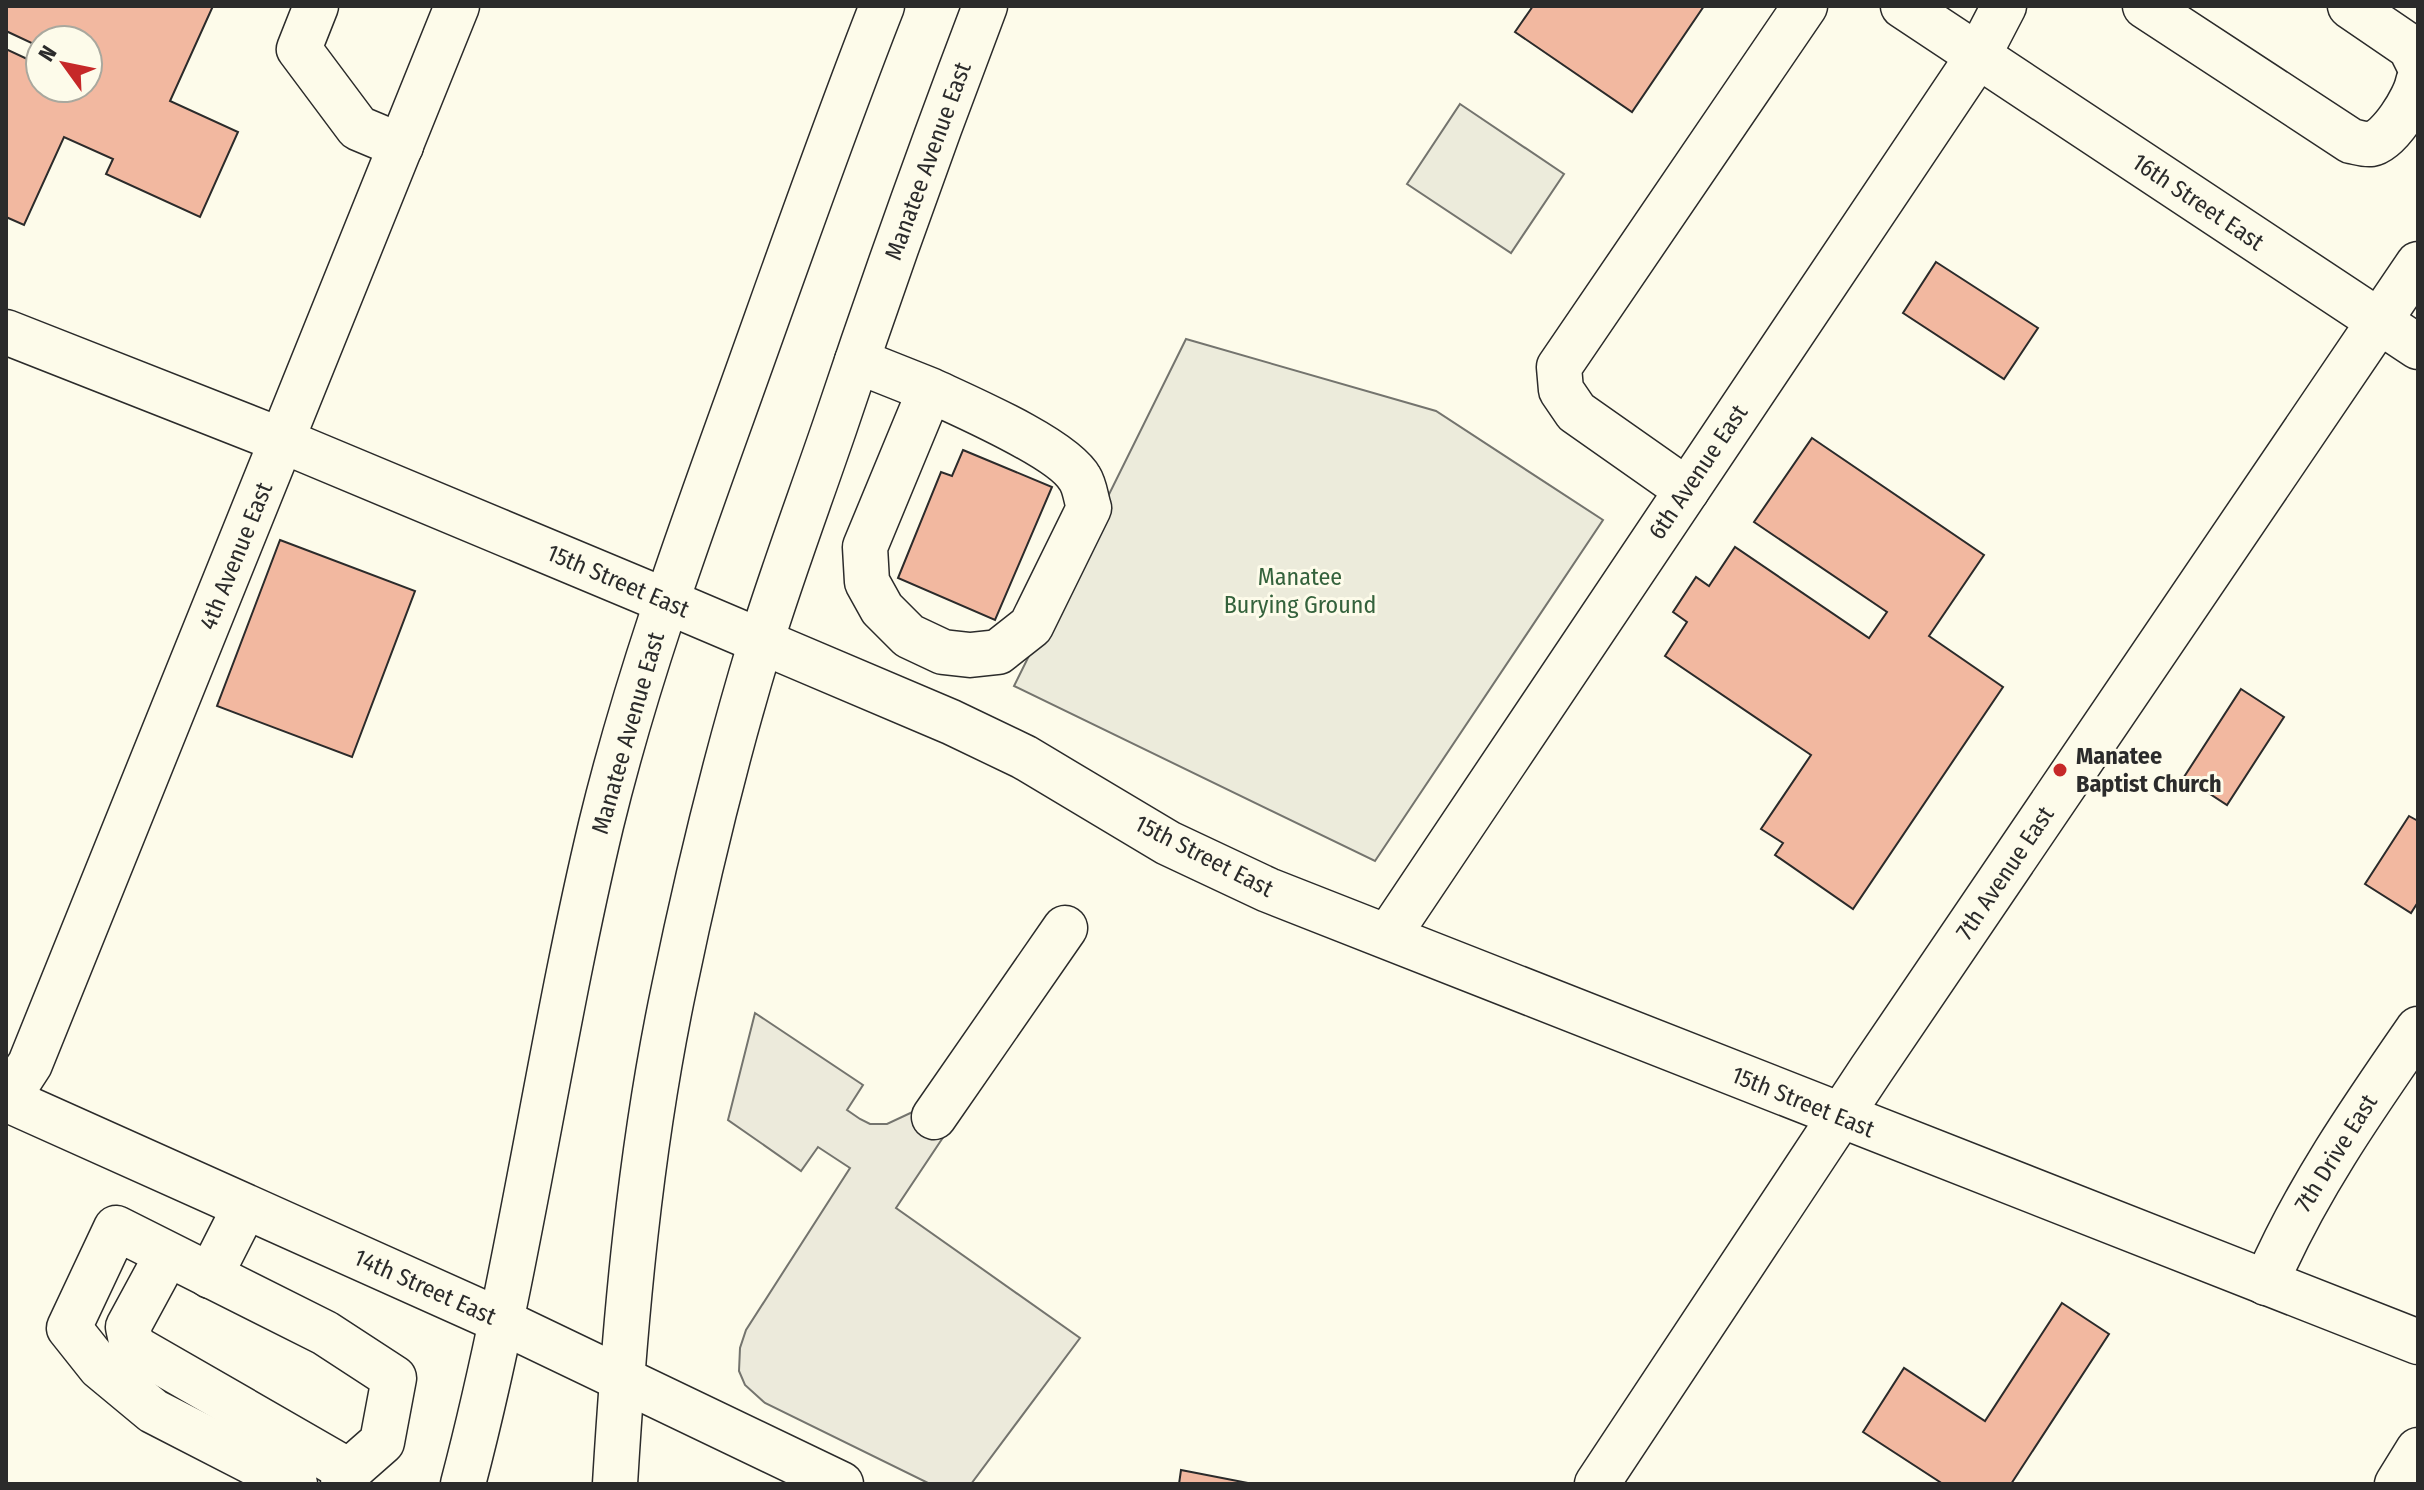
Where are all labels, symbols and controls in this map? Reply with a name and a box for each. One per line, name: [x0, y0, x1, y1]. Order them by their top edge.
north arrow: [24, 24, 104, 104]
text: N: [33, 40, 63, 66]
street label: Manatee Avenue East: [879, 58, 977, 264]
street label: 16th Street East: [2127, 148, 2269, 256]
street label: 6th Avenue East: [1643, 399, 1753, 545]
street label: 4th Avenue East: [194, 478, 278, 634]
street label: 15th Street East: [543, 538, 693, 624]
park label: Manatee Burying Ground: [1224, 563, 1376, 619]
street label: Manatee Avenue East: [586, 629, 670, 837]
place label: Manatee Baptist Church: [2076, 742, 2222, 798]
marker: Manatee Baptist Church: [2051, 761, 2069, 779]
street label: 7th Avenue East: [1950, 801, 2060, 945]
street label: 15th Street East: [1130, 809, 1278, 903]
street label: 15th Street East: [1727, 1061, 1879, 1143]
street label: 7th Drive East: [2289, 1089, 2383, 1217]
street label: 14th Street East: [350, 1243, 500, 1331]

